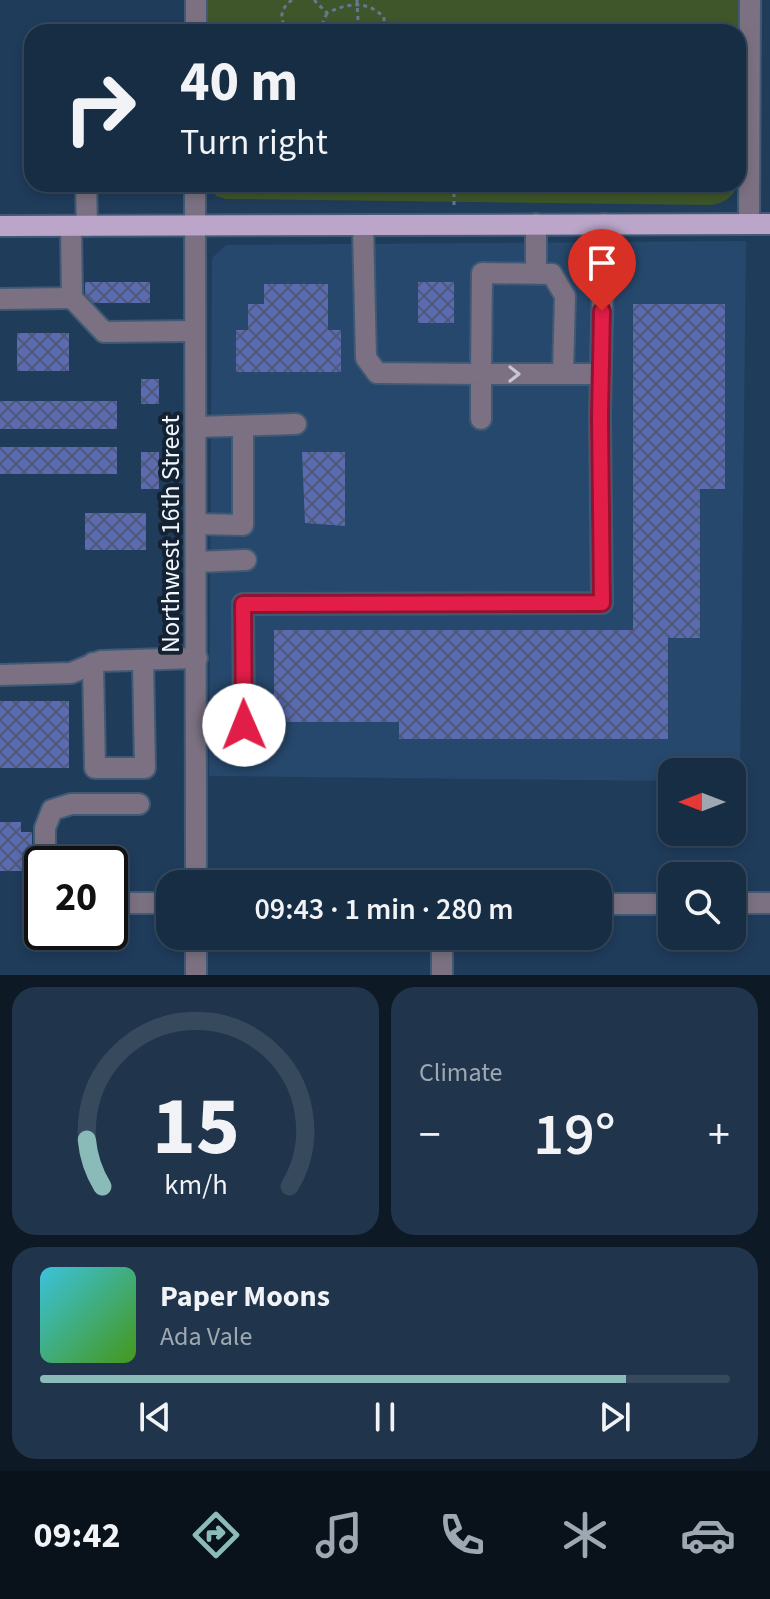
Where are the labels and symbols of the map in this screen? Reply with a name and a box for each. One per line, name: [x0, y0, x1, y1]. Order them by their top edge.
pin: [568, 229, 636, 311]
one-way arrow: [508, 365, 521, 383]
street label: Northwest 16th Street: [152, 415, 189, 653]
position arrow: [202, 683, 286, 767]
north arrow: [658, 758, 746, 846]
speed limit sign: 20: [24, 846, 128, 950]

